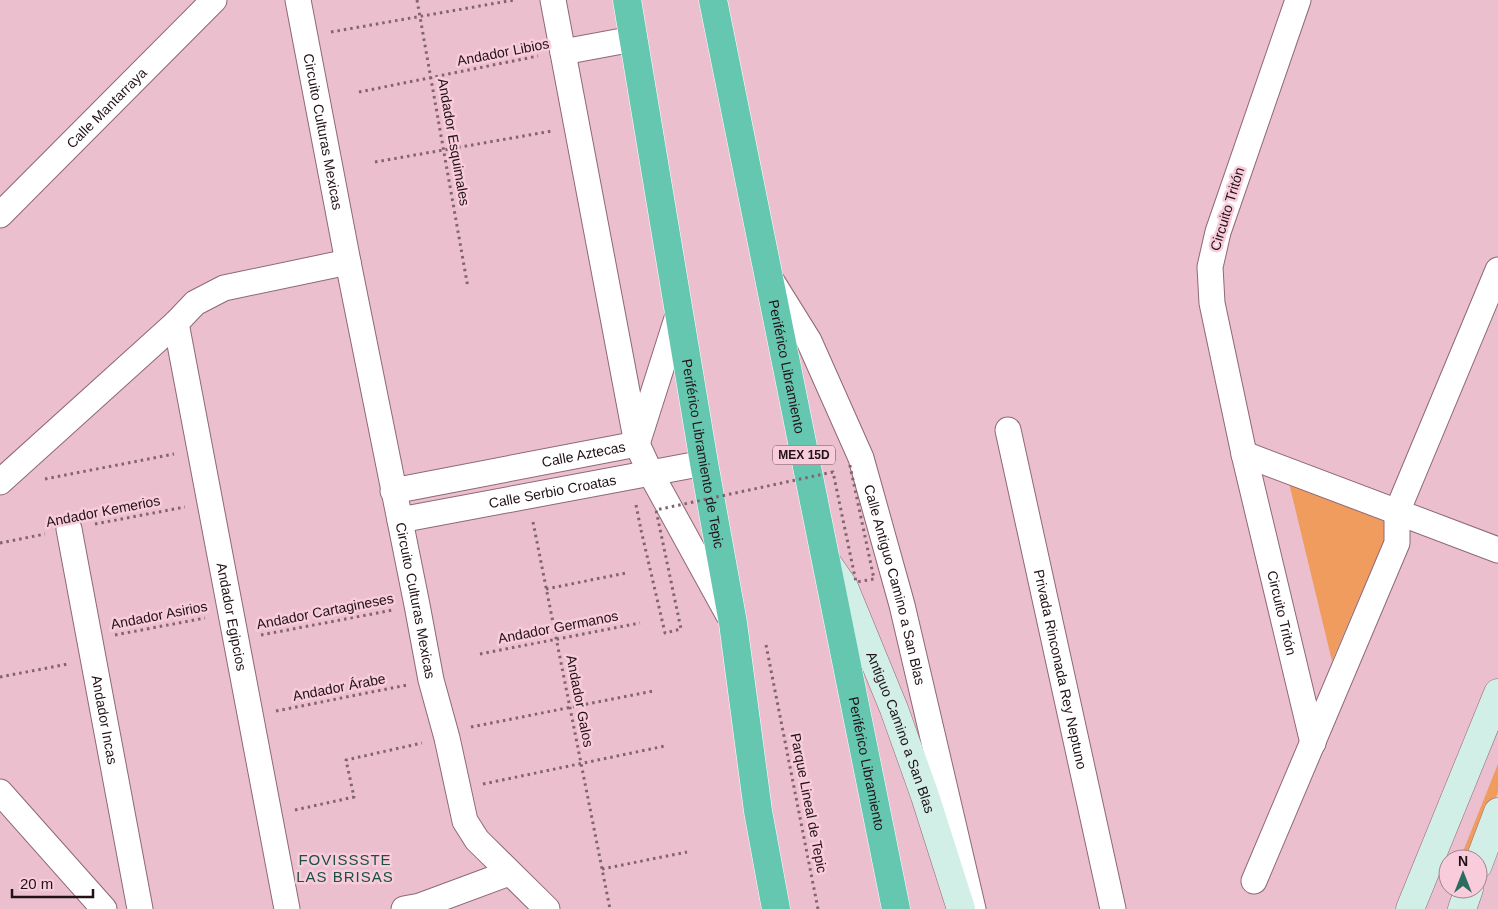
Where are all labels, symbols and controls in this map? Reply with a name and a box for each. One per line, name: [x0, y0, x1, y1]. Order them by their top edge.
street label: Andador Libios: [456, 35, 550, 69]
street label: Circuito Culturas Mexicas: [300, 52, 346, 211]
street label: Calle Mantarraya: [63, 64, 150, 151]
street label: Andador Esquimales: [435, 77, 473, 207]
street label: Circuito Tritón: [1207, 165, 1247, 253]
street label: Periférico Libramiento: [766, 298, 808, 435]
street label: Periférico Libramiento de Tepic: [679, 358, 727, 550]
street label: Calle Aztecas: [540, 438, 627, 470]
road number: MEX 15D: [773, 446, 835, 464]
street label: Calle Serbio Croatas: [487, 472, 617, 511]
street label: Calle Antiguo Camino a San Blas: [861, 483, 928, 686]
street label: Andador Kemerios: [45, 492, 161, 530]
street label: Circuito Culturas Mexicas: [393, 521, 439, 680]
street label: Andador Egipcios: [214, 561, 250, 672]
street label: Privada Rinconada Rey Neptuno: [1031, 568, 1090, 771]
street label: Circuito Tritón: [1264, 569, 1300, 657]
street label: Andador Cartagineses: [255, 590, 395, 632]
street label: Andador Asirios: [109, 598, 209, 632]
street label: Andador Germanos: [497, 607, 619, 647]
street label: Antiguo Camino a San Blas: [863, 649, 938, 815]
street label: Andador Galos: [563, 654, 597, 748]
street label: Andador Árabe: [291, 670, 387, 704]
street label: Andador Incas: [88, 674, 121, 766]
street label: Periférico Libramiento: [845, 695, 888, 832]
street label: Parque Lineal de Tepic: [788, 732, 830, 874]
north arrow: [1438, 849, 1488, 899]
district label: FOVISSSTE LAS BRISAS: [296, 851, 394, 885]
text: N: [1458, 853, 1468, 869]
scale bar: [12, 866, 94, 898]
text: 20 m: [20, 875, 53, 892]

